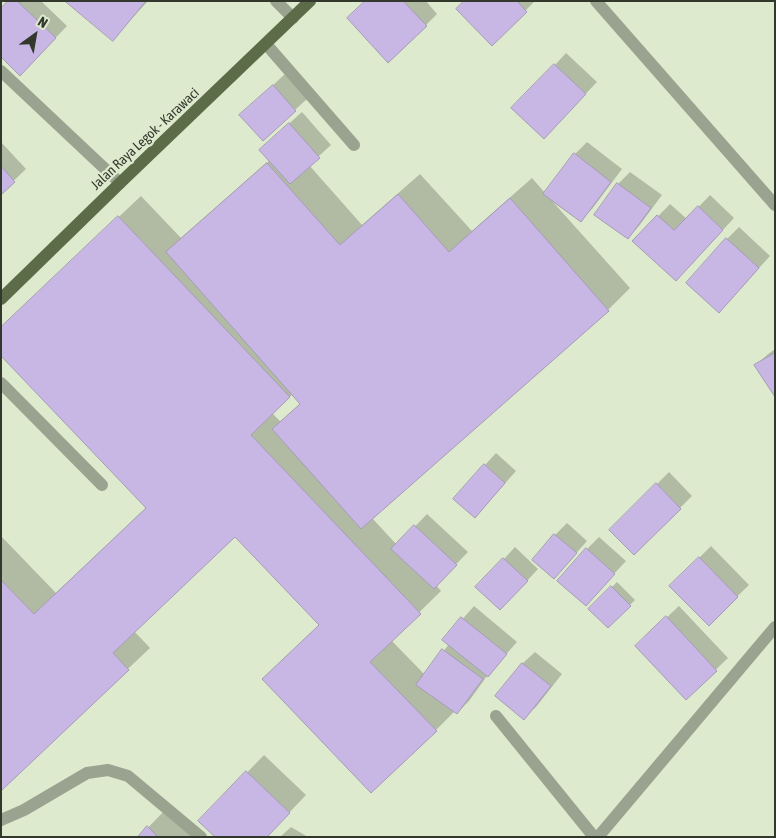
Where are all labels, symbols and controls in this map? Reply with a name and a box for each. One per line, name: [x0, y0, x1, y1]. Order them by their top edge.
north arrow: [10, 10, 60, 60]
text: N: [35, 13, 51, 31]
street label: Jalan Raya Legok - Karawaci: [87, 85, 203, 193]

